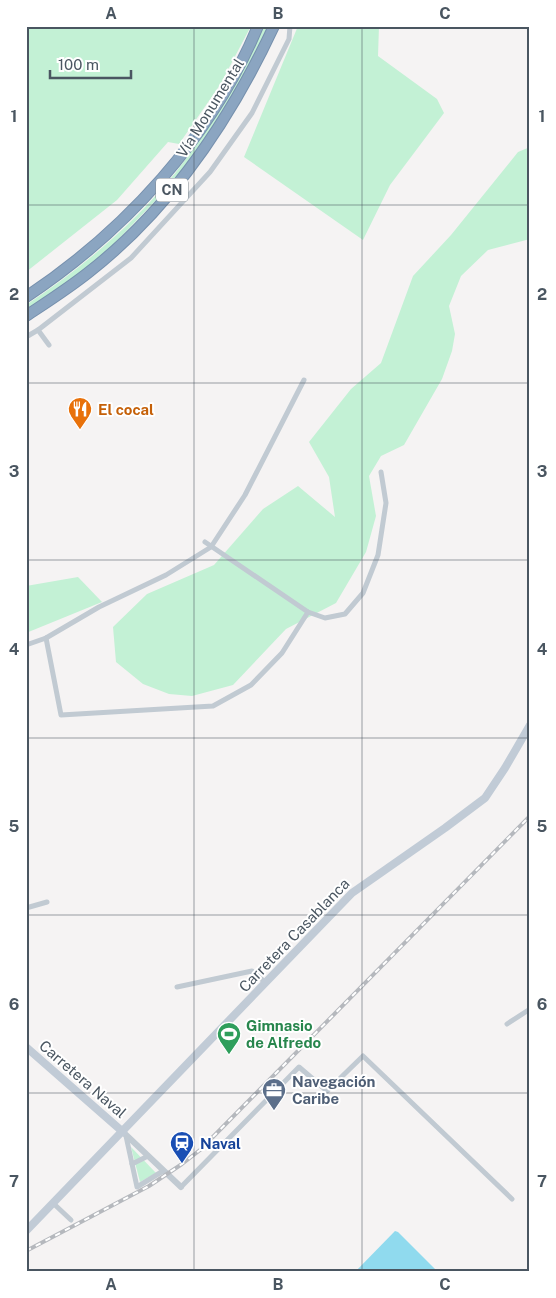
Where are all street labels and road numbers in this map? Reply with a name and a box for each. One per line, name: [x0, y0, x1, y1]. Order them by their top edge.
street label: Vía Monumental: [173, 56, 247, 160]
road number: CN: [156, 178, 188, 202]
street label: Carretera Casablanca: [235, 875, 353, 995]
street label: Carretera Naval: [36, 1037, 130, 1121]

